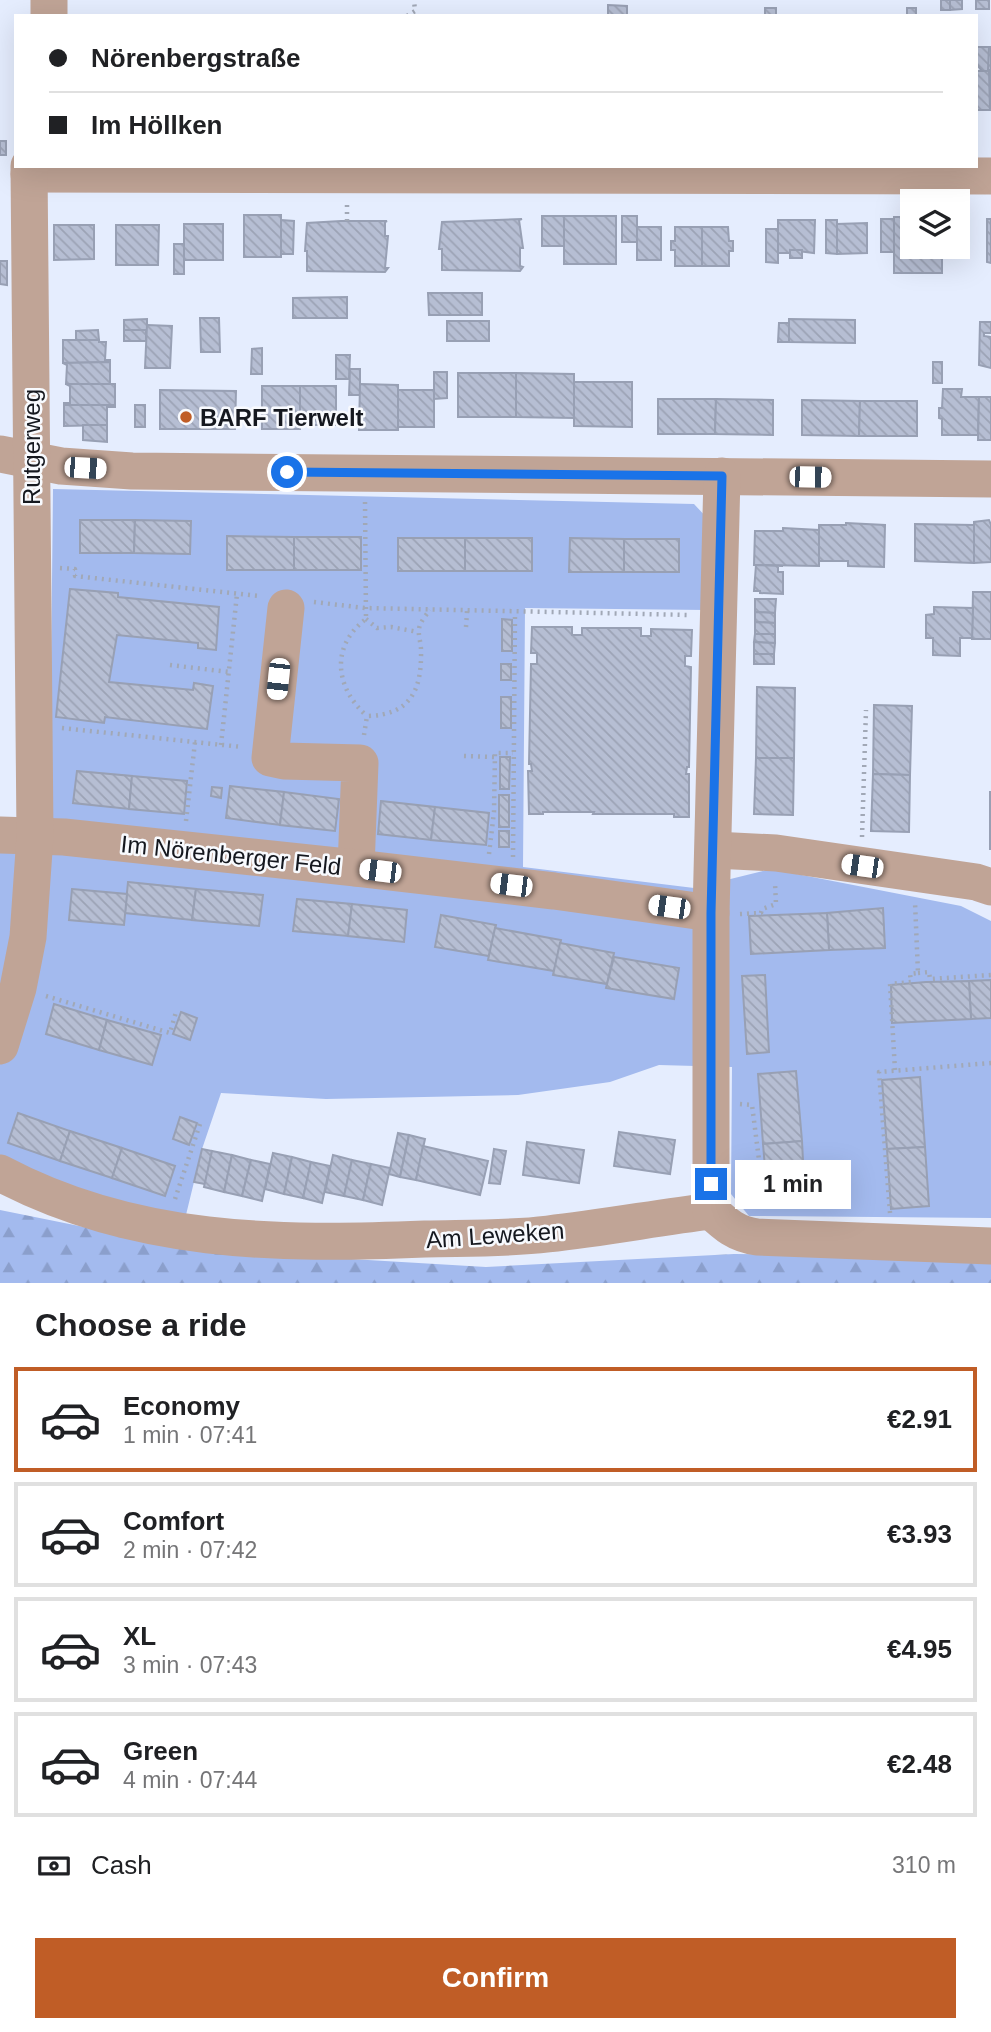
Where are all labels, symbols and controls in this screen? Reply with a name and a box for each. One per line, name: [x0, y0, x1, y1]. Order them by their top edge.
text: Nörenbergstraße: [91, 43, 301, 73]
text: Im Höllken: [91, 110, 222, 140]
map controls: [900, 189, 970, 259]
button: layers: [900, 189, 970, 259]
street label: Rutgerweg: [18, 389, 45, 505]
place label: BARF Tierwelt: [200, 404, 364, 431]
marker: BARF Tierwelt: [178, 409, 194, 425]
car: [64, 456, 107, 480]
route start: [271, 456, 303, 488]
car: [789, 466, 832, 488]
car: [266, 657, 291, 701]
street label: Im Nörenberger Feld: [119, 830, 343, 880]
car: [840, 853, 885, 879]
car: [358, 858, 403, 884]
car: [489, 872, 534, 898]
car: [647, 894, 692, 920]
callout: 1 min: [736, 1160, 851, 1208]
route end: [695, 1168, 727, 1200]
text: 1 min: [763, 1171, 823, 1197]
street label: Am Leweken: [425, 1217, 565, 1253]
text: Choose a ride: [35, 1307, 247, 1343]
icon: car: [39, 1388, 102, 1451]
text: Economy: [123, 1391, 240, 1421]
text: €2.91: [887, 1404, 952, 1434]
text: 1 min · 07:41: [123, 1422, 257, 1448]
icon: car: [39, 1503, 102, 1566]
text: Comfort: [123, 1506, 224, 1536]
text: €3.93: [887, 1519, 952, 1549]
text: 2 min · 07:42: [123, 1537, 257, 1563]
icon: car: [39, 1618, 102, 1681]
text: XL: [123, 1621, 156, 1651]
text: €4.95: [887, 1634, 952, 1664]
text: 3 min · 07:43: [123, 1652, 257, 1678]
icon: car: [39, 1733, 102, 1796]
text: Green: [123, 1736, 198, 1766]
text: €2.48: [887, 1749, 952, 1779]
text: 4 min · 07:44: [123, 1767, 257, 1793]
icon: cash: [35, 1847, 73, 1885]
text: Cash: [91, 1850, 152, 1880]
text: 310 m: [892, 1852, 956, 1878]
button: Confirm: [35, 1938, 956, 2018]

